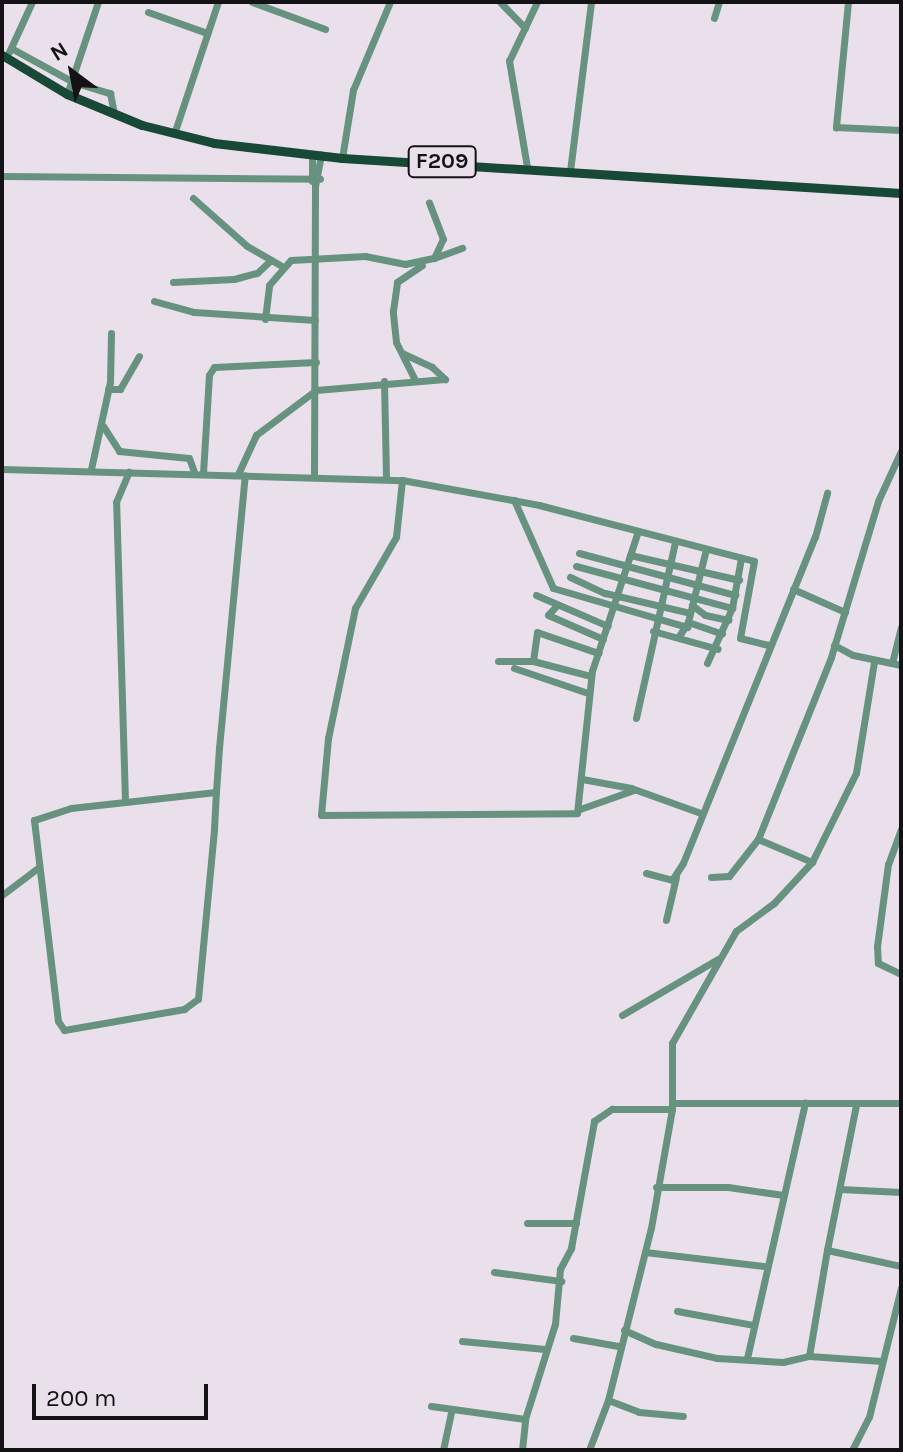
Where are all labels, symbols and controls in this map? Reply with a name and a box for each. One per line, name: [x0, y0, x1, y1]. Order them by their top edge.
north arrow: [32, 32, 112, 112]
text: N: [46, 36, 73, 67]
road number: F209: [406, 144, 478, 180]
scale bar: [36, 1368, 212, 1418]
text: 200 m: [46, 1384, 117, 1412]

